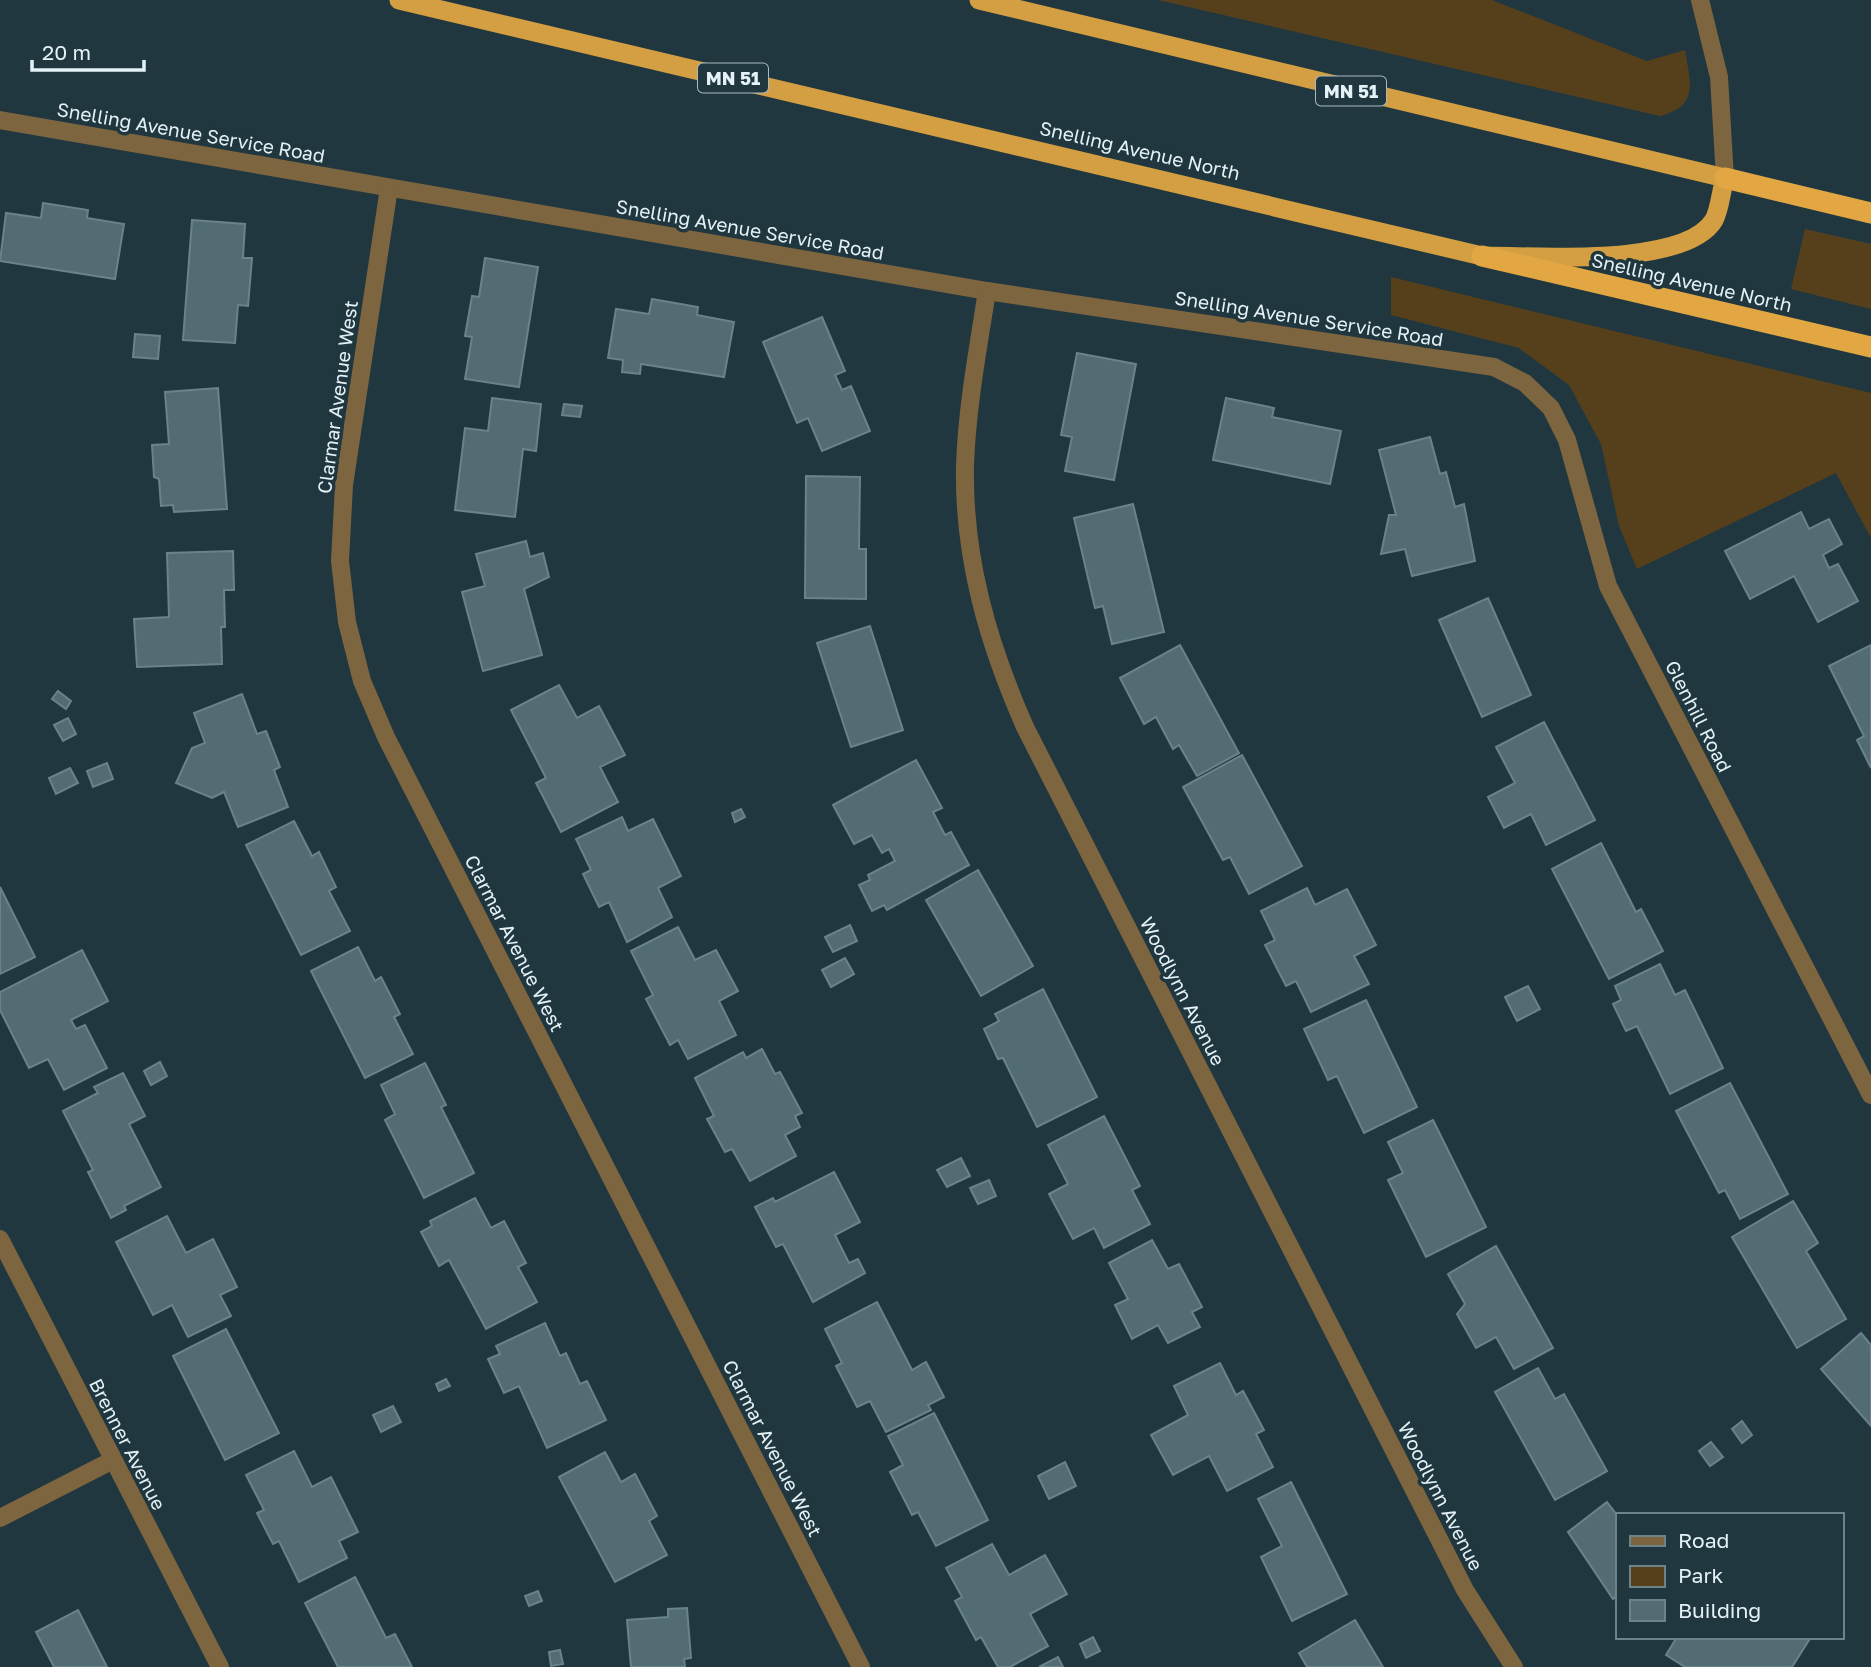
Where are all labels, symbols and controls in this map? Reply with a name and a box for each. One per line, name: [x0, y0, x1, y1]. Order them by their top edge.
scale bar: [32, 28, 144, 72]
text: 20 m: [42, 39, 91, 65]
road number: MN 51: [698, 64, 768, 92]
road number: MN 51: [1316, 76, 1386, 106]
street label: Snelling Avenue Service Road: [55, 97, 327, 167]
street label: Snelling Avenue North: [1038, 116, 1242, 184]
street label: Snelling Avenue Service Road: [614, 194, 886, 264]
street label: Snelling Avenue North: [1590, 248, 1794, 316]
street label: Snelling Avenue Service Road: [1173, 285, 1445, 351]
street label: Clarmar Avenue West: [312, 299, 362, 495]
street label: Glenhill Road: [1661, 656, 1737, 776]
street label: Clarmar Avenue West: [461, 851, 569, 1035]
street label: Woodlynn Avenue: [1136, 913, 1230, 1069]
street label: Clarmar Avenue West: [719, 1356, 827, 1540]
street label: Brenner Avenue: [85, 1374, 171, 1514]
street label: Woodlynn Avenue: [1394, 1418, 1488, 1574]
legend: [1616, 1513, 1843, 1639]
text: Road: [1678, 1527, 1729, 1553]
text: Park: [1678, 1562, 1724, 1588]
text: Building: [1678, 1597, 1761, 1623]

